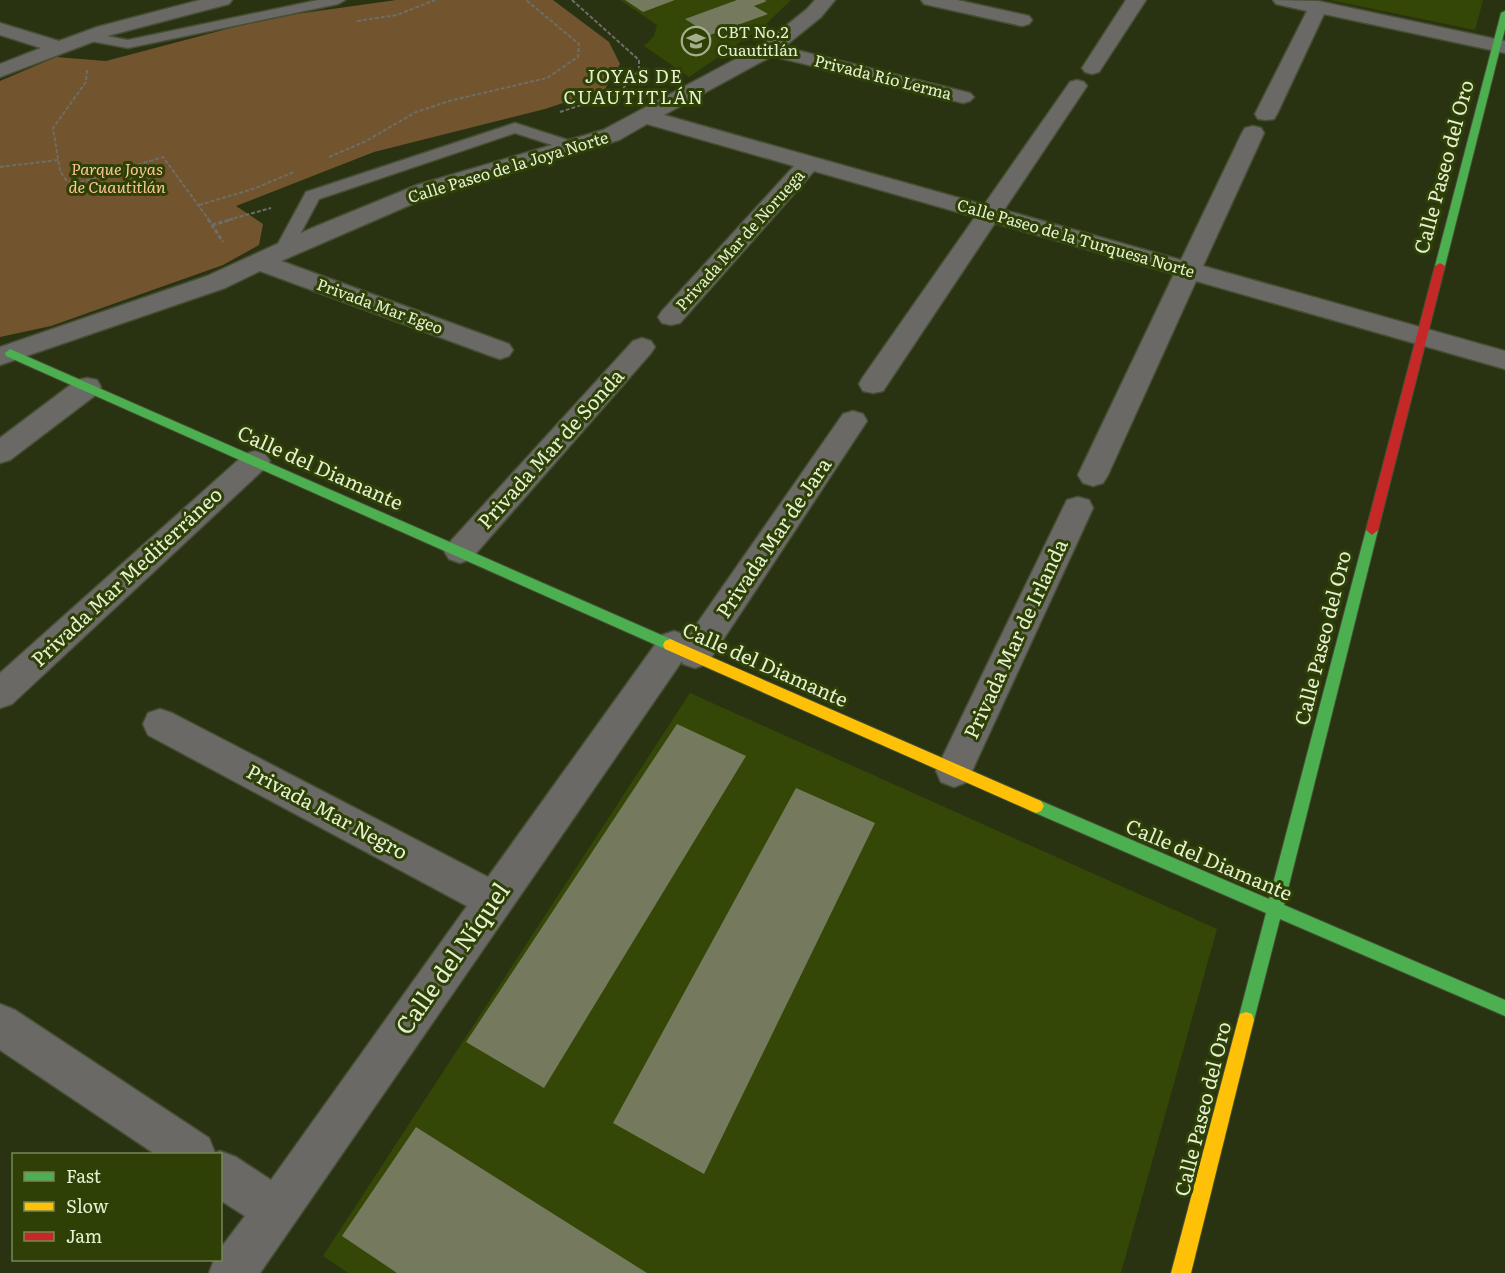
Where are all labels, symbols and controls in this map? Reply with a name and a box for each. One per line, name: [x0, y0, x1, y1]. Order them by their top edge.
place label: CBT No.2 Cuautitlán: [717, 19, 799, 61]
school or university icon: CBT No.2 Cuautitlán: [680, 25, 712, 57]
street label: Privada Río Lerma: [812, 47, 955, 105]
district label: JOYAS DE CUAUTITLÁN: [563, 62, 705, 110]
street label: Calle Paseo del Oro: [1404, 76, 1480, 257]
street label: Calle Paseo de la Joya Norte: [405, 124, 611, 208]
park label: Parque Joyas de Cuautitlán: [69, 156, 166, 198]
street label: Privada Mar de Noruega: [669, 163, 810, 315]
street label: Calle Paseo de la Turquesa Norte: [955, 192, 1198, 282]
street label: Privada Mar Egeo: [314, 271, 447, 339]
street label: Privada Mar de Sonda: [469, 361, 630, 534]
street label: Calle del Diamante: [233, 416, 408, 516]
street label: Privada Mar de Jara: [707, 450, 837, 623]
street label: Privada Mar Mediterráneo: [23, 479, 228, 672]
street label: Privada Mar de Irlanda: [955, 533, 1074, 743]
street label: Calle Paseo del Oro: [1285, 547, 1357, 728]
street label: Calle del Diamante: [678, 613, 853, 713]
street label: Privada Mar Negro: [242, 755, 414, 865]
street label: Calle del Diamante: [1122, 809, 1298, 907]
street label: Calle del Níquel: [385, 874, 517, 1041]
street label: Calle Paseo del Oro: [1165, 1018, 1237, 1199]
legend: [12, 1153, 222, 1261]
text: Fast: [66, 1162, 102, 1189]
text: Slow: [66, 1192, 109, 1219]
text: Jam: [66, 1222, 102, 1249]

